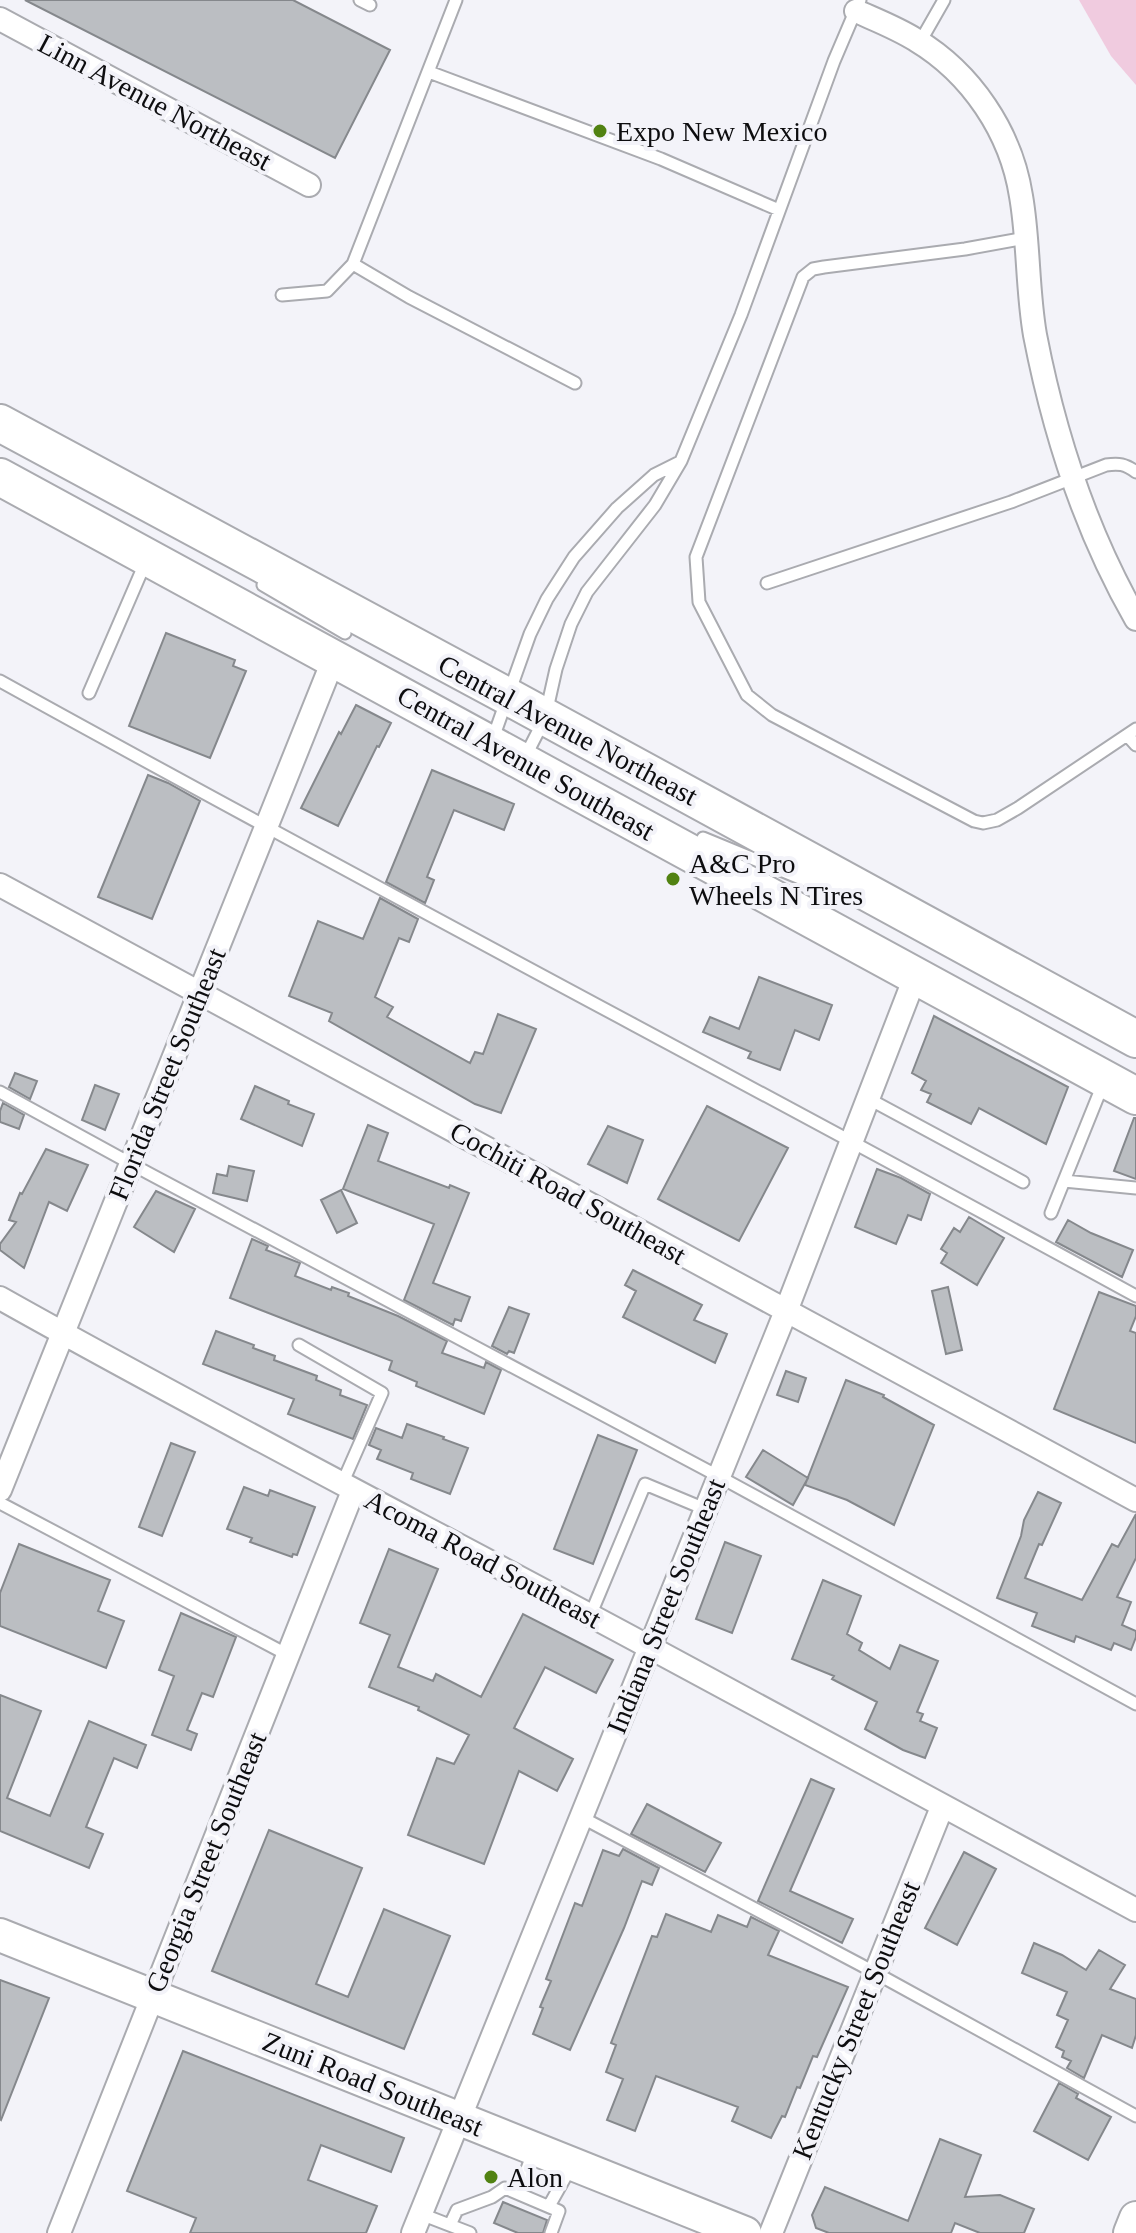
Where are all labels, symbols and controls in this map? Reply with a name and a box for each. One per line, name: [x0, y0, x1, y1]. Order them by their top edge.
street label: Linn Avenue Northeast: [33, 27, 277, 177]
place label: Expo New Mexico: [616, 116, 828, 147]
marker: Expo New Mexico: [591, 122, 609, 140]
street label: Central Avenue Northeast: [433, 649, 703, 812]
street label: Central Avenue Southeast: [392, 679, 660, 847]
place label: A&C Pro Wheels N Tires: [689, 848, 863, 911]
marker: A&C Pro Wheels N Tires: [664, 870, 682, 888]
street label: Florida Street Southeast: [102, 943, 232, 1205]
street label: Cochiti Road Southeast: [445, 1115, 691, 1271]
street label: Indiana Street Southeast: [601, 1474, 731, 1738]
street label: Acoma Road Southeast: [360, 1484, 607, 1634]
street label: Georgia Street Southeast: [140, 1727, 272, 1997]
street label: Kentucky Street Southeast: [786, 1876, 926, 2164]
street label: Zuni Road Southeast: [258, 2026, 488, 2142]
place label: Alon: [507, 2162, 563, 2193]
marker: Alon: [482, 2168, 500, 2186]

